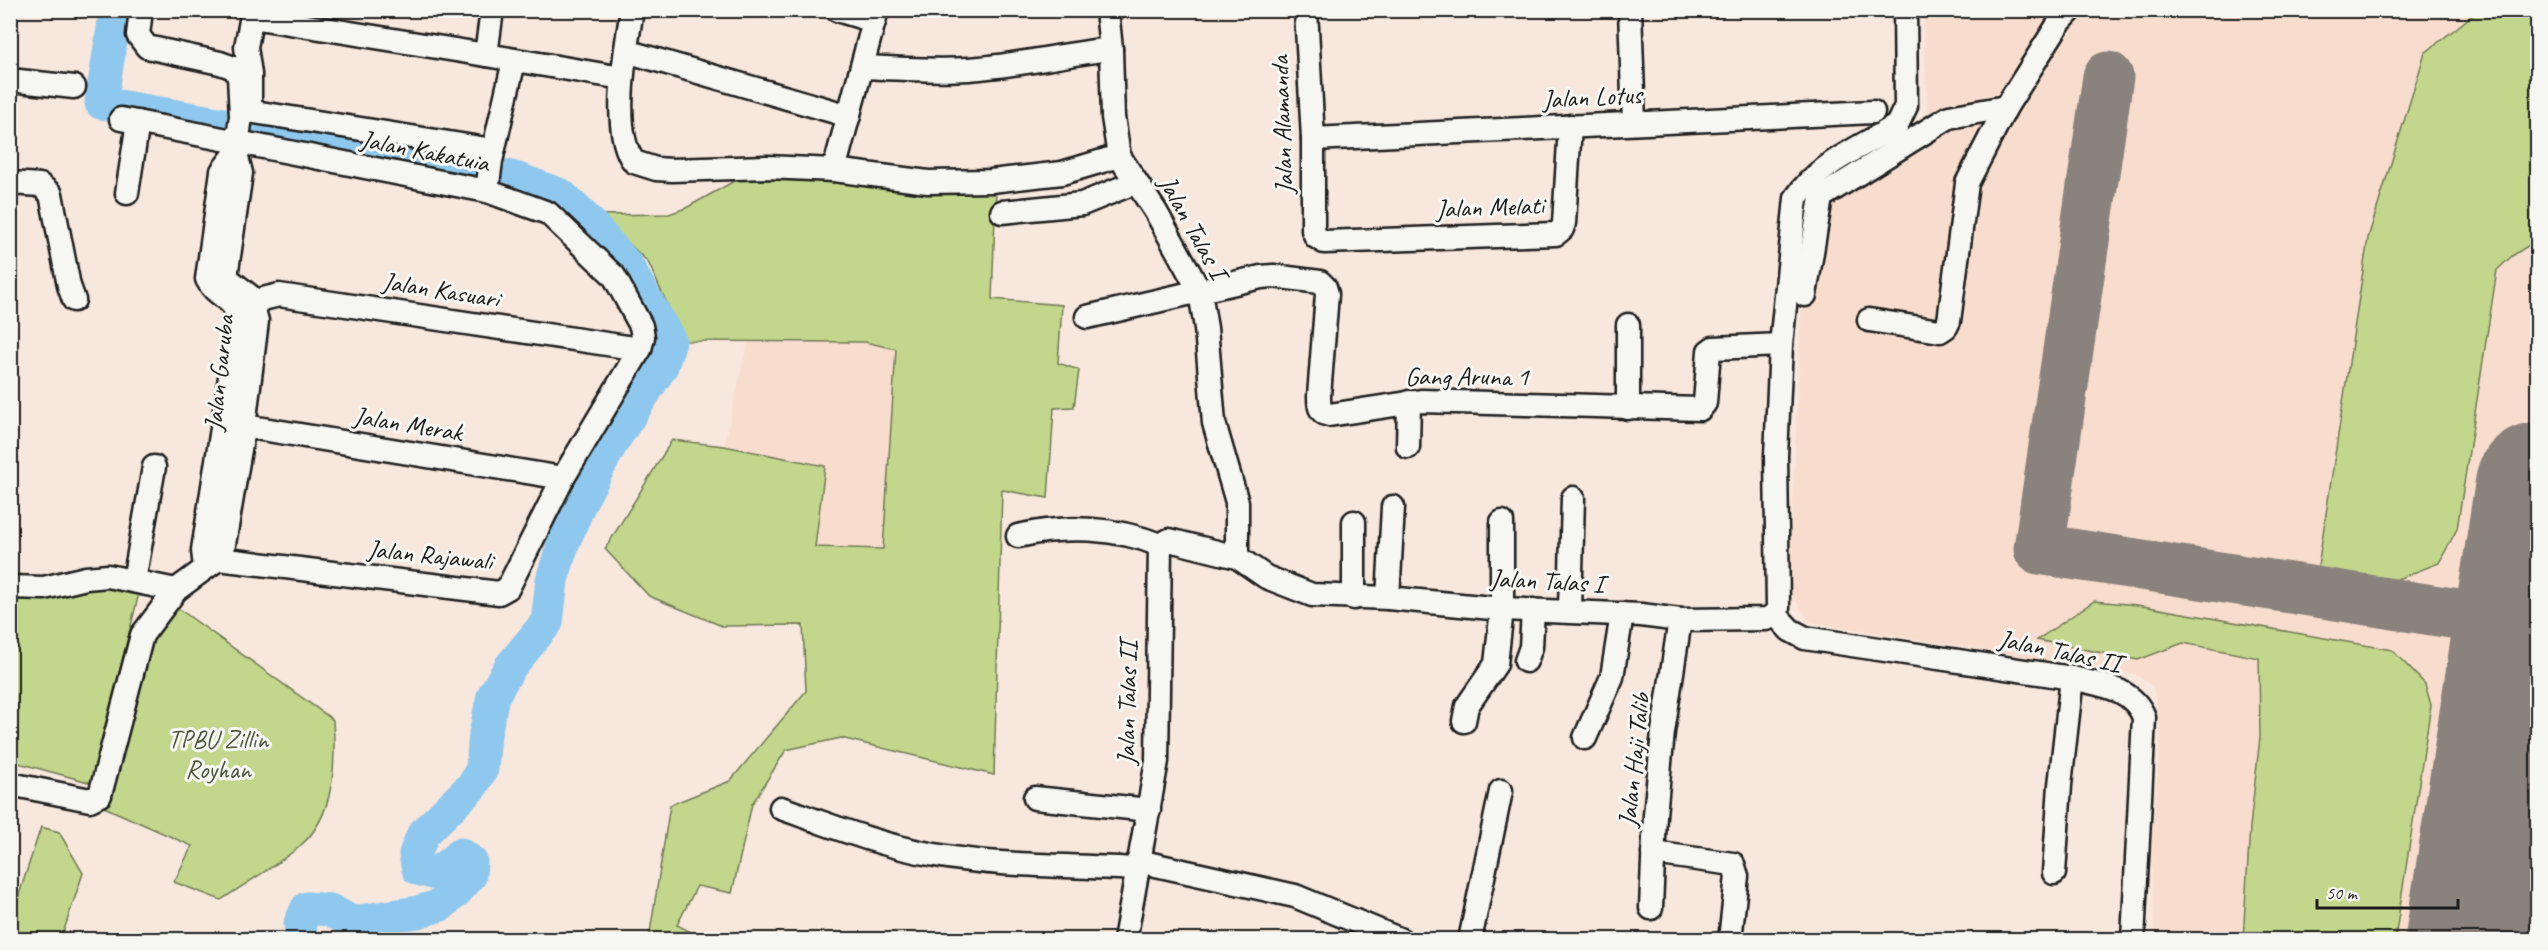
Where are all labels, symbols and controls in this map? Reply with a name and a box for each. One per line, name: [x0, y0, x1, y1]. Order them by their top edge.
street label: Jalan Alamanda: [1263, 54, 1301, 197]
street label: Jalan Lotus: [1540, 78, 1645, 116]
street label: Jalan Kakatuia: [356, 122, 494, 180]
street label: Jalan Talas I: [1150, 168, 1238, 289]
street label: Jalan Melati: [1433, 189, 1548, 225]
street label: Jalan Kasuari: [378, 264, 505, 316]
street label: Jalan Garuba: [196, 312, 242, 434]
street label: Gang Aruna 1: [1405, 360, 1530, 393]
street label: Jalan Merak: [349, 399, 467, 449]
street label: Jalan Rajawali: [364, 532, 497, 578]
street label: Jalan Talas I: [1488, 561, 1610, 601]
street label: Jalan Talas II: [1994, 622, 2130, 681]
street label: Jalan Talas II: [1109, 635, 1145, 767]
street label: Jalan Haji Talib: [1610, 690, 1658, 830]
park label: TPBU Zillin Royhan: [168, 723, 269, 786]
scale bar: [2317, 872, 2458, 910]
text: 50 m: [2326, 882, 2359, 904]

